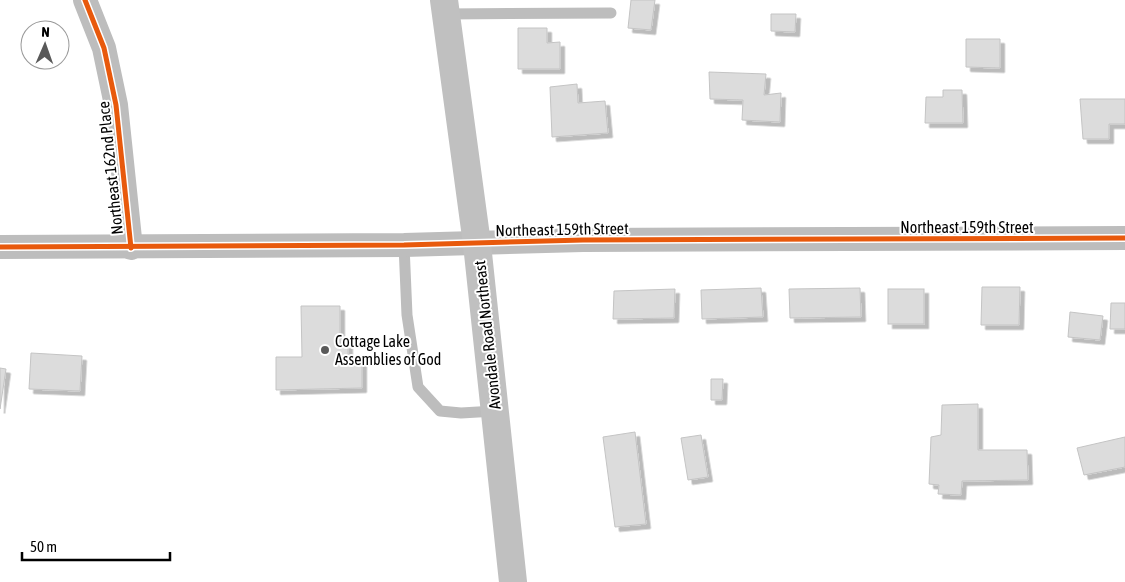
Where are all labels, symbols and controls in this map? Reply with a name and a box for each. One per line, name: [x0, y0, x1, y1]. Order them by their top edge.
north arrow: [20, 20, 70, 70]
text: N: [41, 24, 50, 40]
street label: Northeast 162nd Place: [94, 101, 126, 235]
street label: Northeast 159th Street: [900, 218, 1034, 236]
street label: Northeast 159th Street: [495, 219, 629, 239]
street label: Avondale Road Northeast: [470, 259, 504, 410]
place label: Cottage Lake Assemblies of God: [335, 332, 441, 368]
marker: Cottage Lake Assemblies of God: [319, 344, 331, 356]
scale bar: [22, 530, 170, 562]
text: 50 m: [30, 538, 57, 555]

